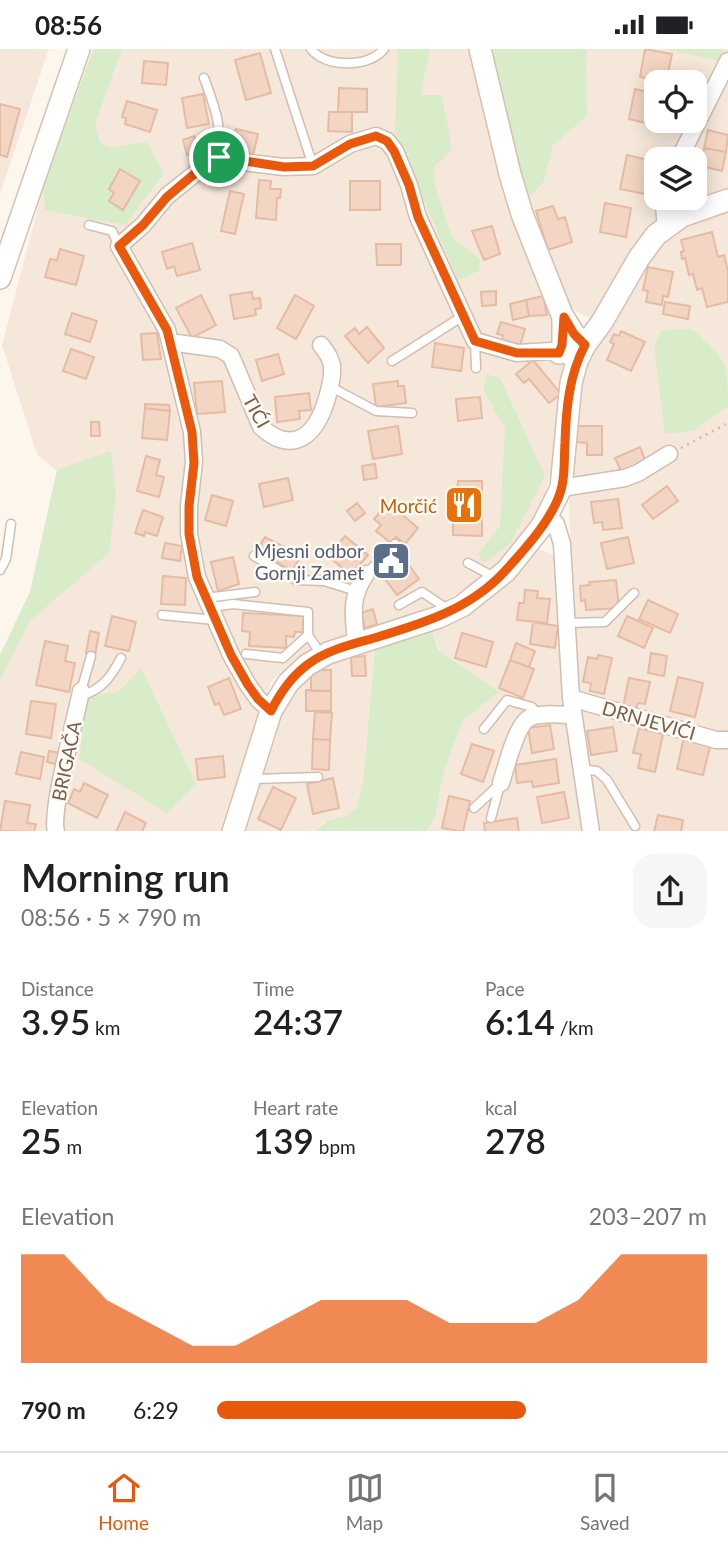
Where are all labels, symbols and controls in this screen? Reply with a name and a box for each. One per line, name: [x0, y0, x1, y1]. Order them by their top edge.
text: 08:56: [35, 9, 102, 41]
map controls: [644, 70, 707, 210]
button: locate: [644, 70, 707, 133]
pin: [189, 127, 249, 187]
icon: arrive: [200, 138, 238, 176]
button: layers: [644, 147, 707, 210]
street label: TIĆI: [239, 390, 275, 432]
restaurant icon: Morčić: [443, 484, 485, 526]
place label: Morčić: [380, 494, 437, 517]
place label: Mjesni odbor Gornji Zamet: [254, 539, 364, 584]
public building icon: Mjesni odbor Gornji Zamet: [370, 540, 412, 582]
street label: DRNJEVIĆI: [600, 696, 698, 744]
street label: BRIGAČA: [46, 719, 86, 803]
text: Morning run: [21, 854, 230, 900]
button: share: [633, 854, 707, 928]
text: 08:56 · 5 × 790 m: [21, 903, 201, 931]
text: Distance: [21, 977, 94, 1000]
text: Time: [253, 977, 294, 1000]
text: Pace: [485, 977, 524, 1000]
text: 3.95: [21, 1000, 90, 1042]
text: 24:37: [253, 1000, 343, 1042]
text: 6:14: [485, 1000, 555, 1042]
text: km: [90, 1016, 120, 1039]
text: /km: [555, 1016, 594, 1039]
text: Elevation: [21, 1096, 98, 1119]
text: Heart rate: [253, 1096, 338, 1119]
text: kcal: [485, 1096, 517, 1119]
text: 25: [21, 1119, 62, 1161]
text: 139: [253, 1119, 314, 1161]
text: 278: [485, 1119, 546, 1161]
text: m: [62, 1135, 82, 1158]
text: bpm: [314, 1135, 356, 1158]
text: Elevation: [21, 1202, 114, 1230]
text: 203–207 m: [589, 1202, 707, 1230]
text: 790 m: [21, 1396, 86, 1424]
text: 6:29: [133, 1396, 179, 1424]
tab: Home: [98, 1469, 149, 1534]
tab: Map: [346, 1469, 384, 1534]
tab: Saved: [580, 1469, 630, 1534]

